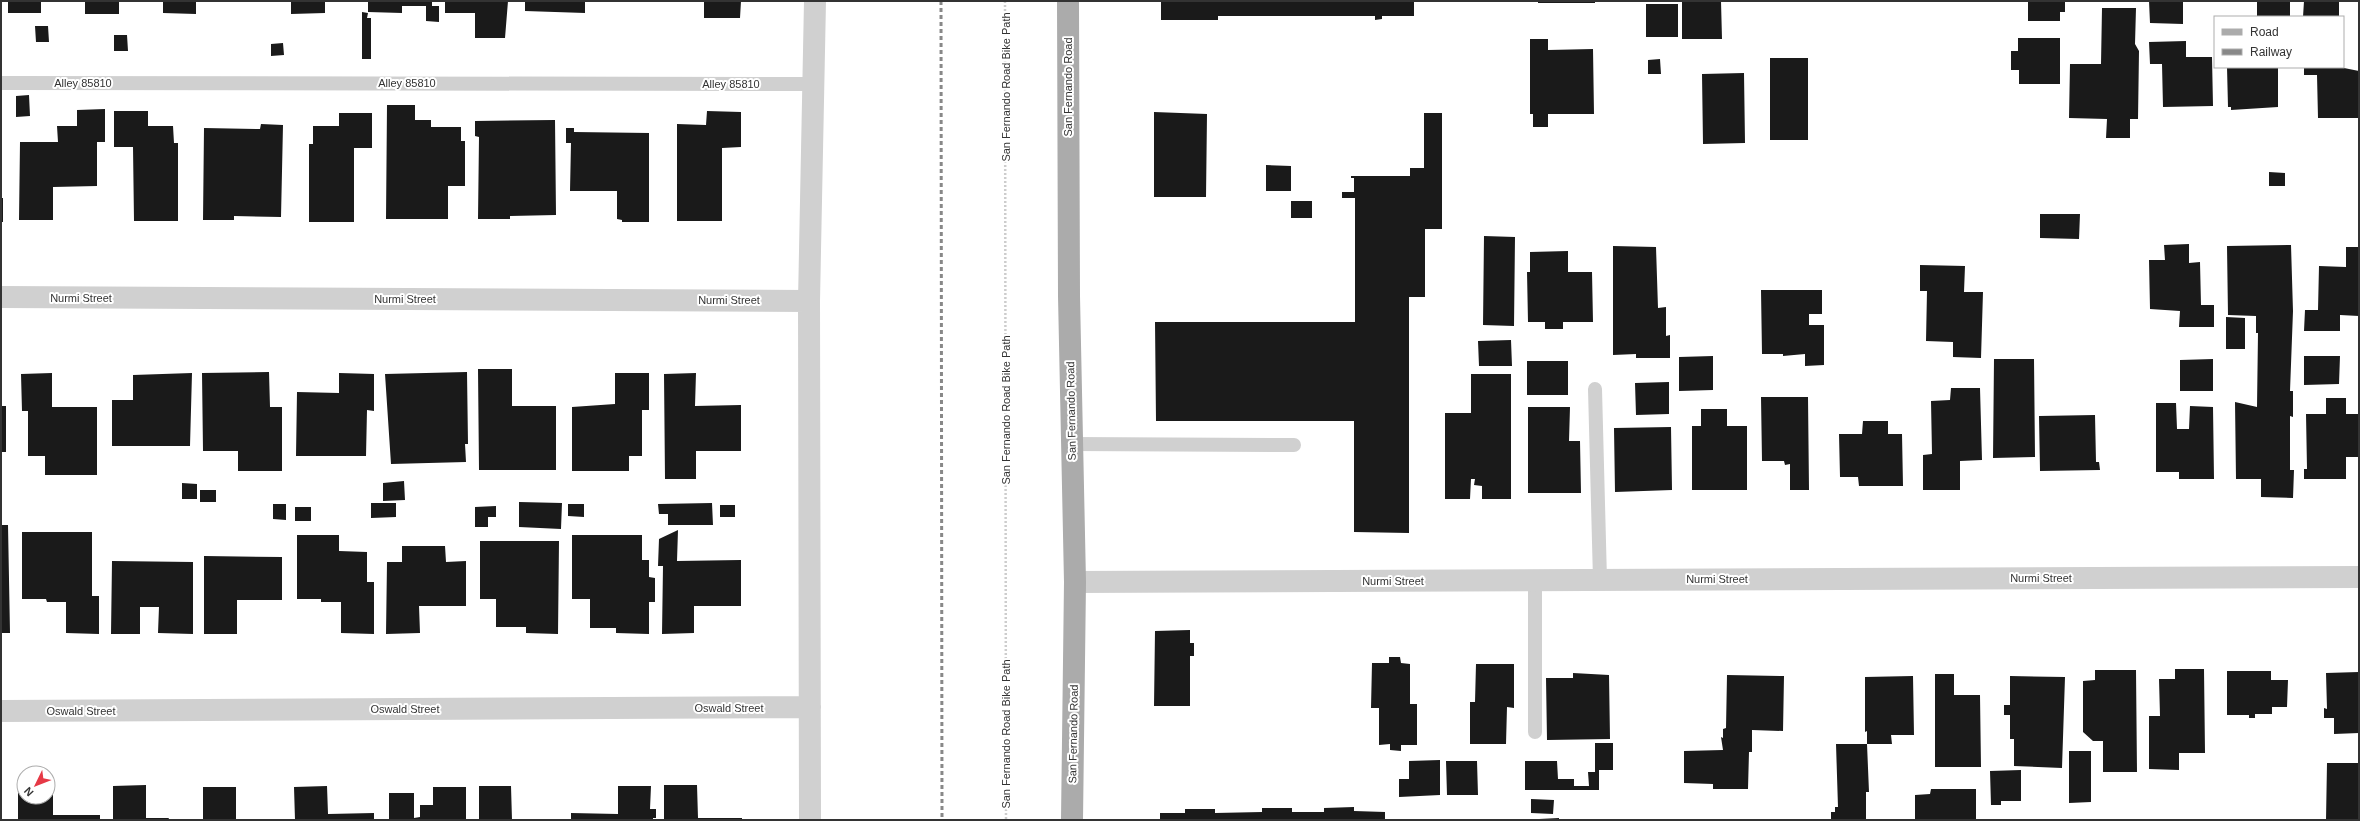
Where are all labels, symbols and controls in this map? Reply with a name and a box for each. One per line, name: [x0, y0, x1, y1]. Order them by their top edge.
street label: San Fernando Road Bike Path: [1000, 12, 1012, 162]
legend: [2214, 16, 2344, 68]
text: Road: [2250, 25, 2279, 39]
street label: San Fernando Road: [1062, 37, 1074, 137]
text: Railway: [2250, 45, 2292, 59]
street label: Alley 85810: [54, 77, 112, 89]
street label: Alley 85810: [378, 77, 436, 89]
street label: Alley 85810: [702, 78, 760, 90]
street label: Nurmi Street: [50, 292, 112, 304]
street label: Nurmi Street: [374, 293, 436, 305]
street label: Nurmi Street: [698, 294, 760, 306]
street label: San Fernando Road Bike Path: [1000, 335, 1012, 485]
street label: San Fernando Road: [1064, 361, 1078, 461]
street label: Nurmi Street: [2010, 572, 2072, 584]
street label: Nurmi Street: [1686, 573, 1748, 585]
street label: Nurmi Street: [1362, 575, 1424, 587]
street label: San Fernando Road Bike Path: [1000, 659, 1012, 809]
street label: San Fernando Road: [1066, 684, 1080, 784]
street label: Oswald Street: [694, 702, 764, 714]
street label: Oswald Street: [370, 703, 440, 715]
street label: Oswald Street: [46, 705, 116, 717]
north arrow: [16, 765, 56, 805]
text: N: [22, 785, 36, 799]

